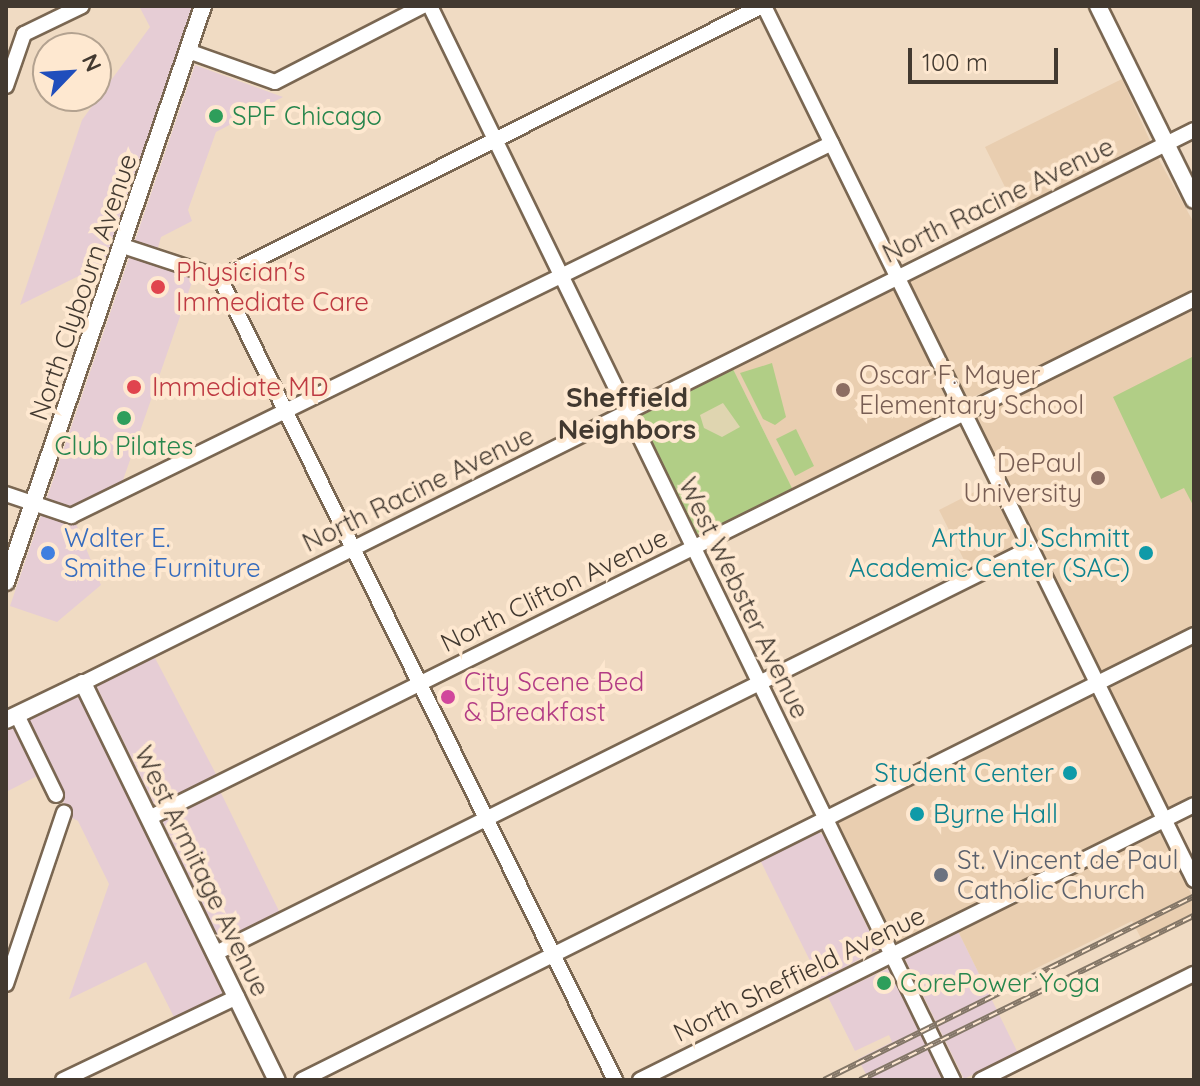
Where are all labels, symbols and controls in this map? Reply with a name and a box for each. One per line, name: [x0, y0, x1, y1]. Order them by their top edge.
north arrow: [32, 32, 112, 112]
scale bar: [912, 32, 1062, 82]
text: 100 m: [922, 47, 988, 77]
text: N: [76, 49, 108, 76]
place label: SPF Chicago: [232, 100, 382, 132]
marker: SPF Chicago: [207, 107, 225, 125]
street label: North Racine Avenue: [877, 130, 1119, 270]
street label: North Clybourn Avenue: [23, 150, 143, 424]
place label: Physician's Immediate Care: [176, 256, 369, 318]
marker: Physician's Immediate Care: [147, 276, 169, 298]
place label: Oscar F. Mayer Elementary School: [859, 359, 1084, 420]
place label: Immediate MD: [152, 371, 328, 403]
marker: Immediate MD: [123, 376, 145, 398]
district label: Sheffield Neighbors: [558, 380, 696, 446]
marker: Oscar F. Mayer Elementary School: [834, 381, 852, 399]
marker: Club Pilates: [115, 409, 133, 427]
street label: North Racine Avenue: [297, 419, 539, 559]
place label: Club Pilates: [55, 430, 193, 462]
place label: DePaul University: [963, 447, 1082, 508]
marker: DePaul University: [1089, 469, 1107, 487]
street label: West Webster Avenue: [672, 472, 816, 724]
street label: North Clifton Avenue: [435, 521, 673, 659]
place label: Walter E. Smithe Furniture: [64, 522, 261, 584]
place label: Arthur J. Schmitt Academic Center (SAC): [849, 522, 1130, 584]
marker: Walter E. Smithe Furniture: [39, 544, 57, 562]
marker: Arthur J. Schmitt Academic Center (SAC): [1137, 544, 1155, 562]
place label: City Scene Bed & Breakfast: [464, 666, 644, 728]
marker: City Scene Bed & Breakfast: [439, 688, 457, 706]
street label: West Armitage Avenue: [128, 741, 276, 1001]
place label: Student Center: [874, 757, 1054, 789]
marker: Student Center: [1061, 764, 1079, 782]
place label: Byrne Hall: [933, 798, 1058, 830]
marker: Byrne Hall: [908, 805, 926, 823]
place label: St. Vincent de Paul Catholic Church: [957, 844, 1178, 906]
marker: St. Vincent de Paul Catholic Church: [932, 866, 950, 884]
street label: North Sheffield Avenue: [668, 900, 930, 1048]
place label: CorePower Yoga: [900, 967, 1100, 999]
marker: CorePower Yoga: [875, 974, 893, 992]

